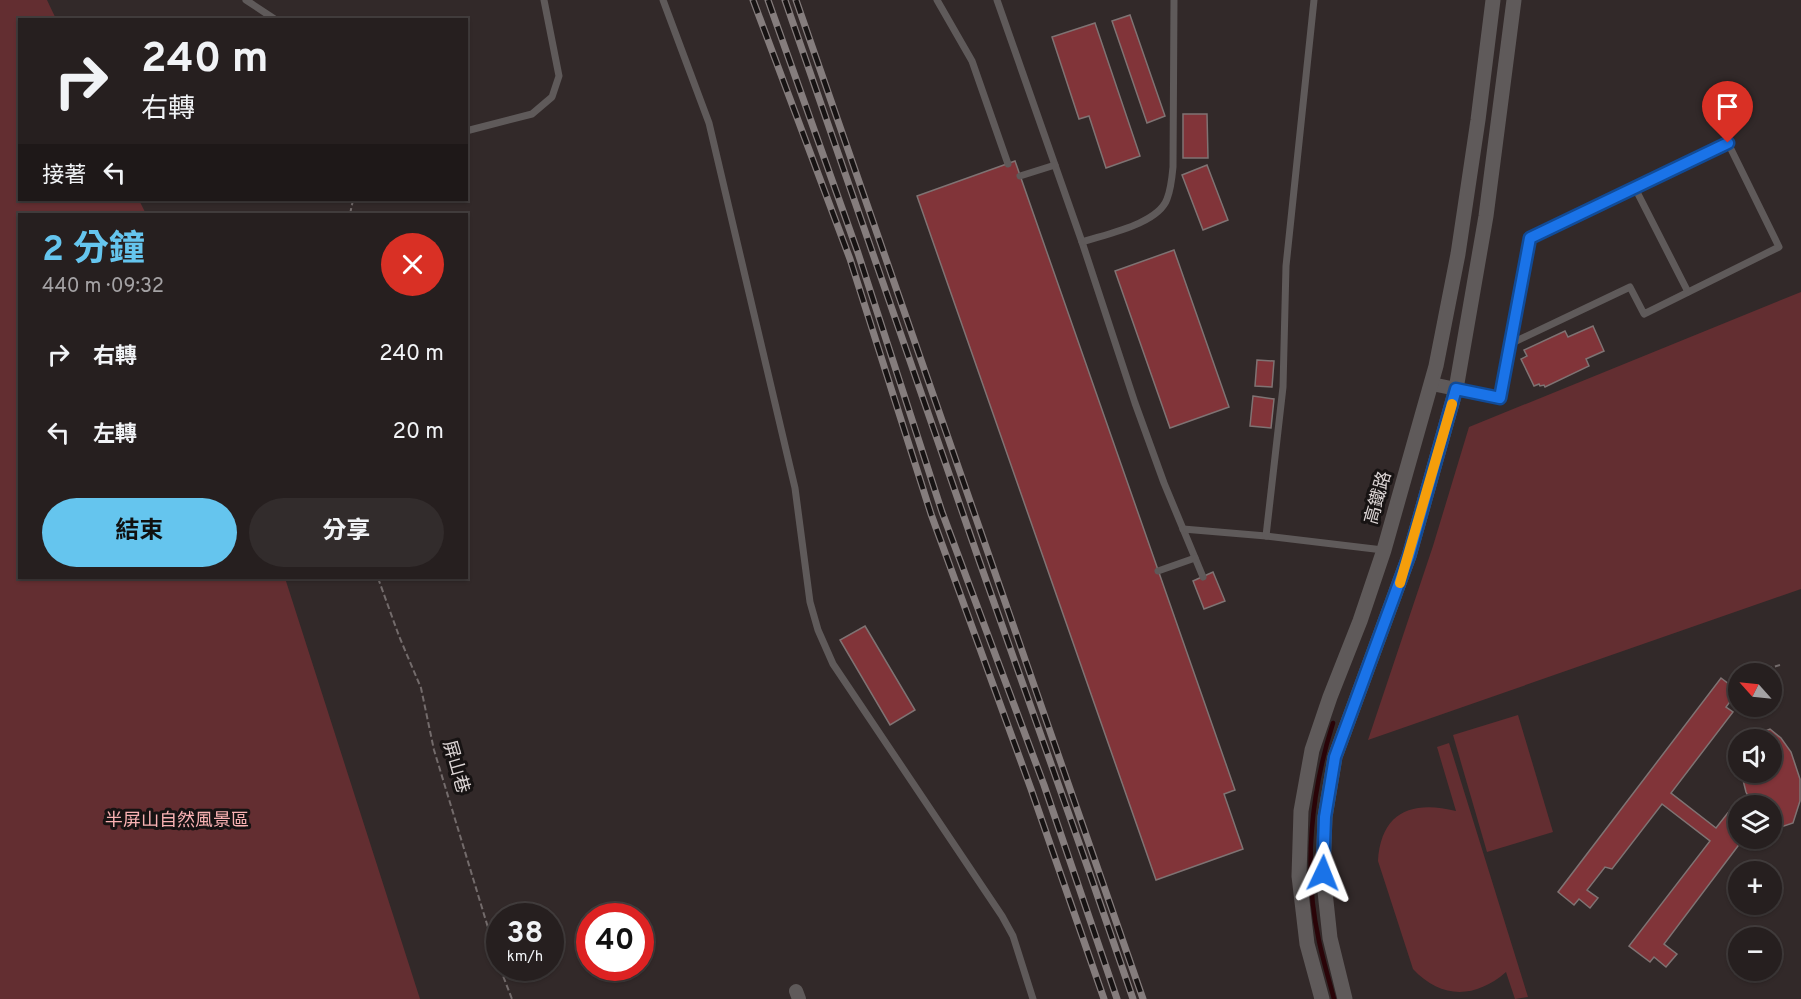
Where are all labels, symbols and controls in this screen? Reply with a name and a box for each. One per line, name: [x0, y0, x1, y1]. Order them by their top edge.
text: 240 m: [141, 34, 269, 87]
icon: right: [42, 42, 120, 120]
pin: [1702, 81, 1753, 143]
icon: arrive: [1711, 90, 1744, 123]
text: 右轉: [141, 93, 195, 127]
icon: left: [98, 156, 131, 189]
text: 接著: [42, 163, 86, 190]
text: 2 分鐘: [42, 228, 145, 274]
button: close: [381, 233, 444, 296]
text: 440 m · 09:32: [42, 274, 164, 300]
icon: right: [42, 338, 75, 371]
text: 240 m: [379, 341, 444, 368]
text: 右轉: [93, 344, 137, 371]
icon: left: [42, 416, 75, 449]
text: 20 m: [393, 419, 444, 446]
text: 左轉: [93, 422, 137, 449]
street label: 高鐵路: [1361, 469, 1397, 527]
button: 結束: [42, 498, 237, 567]
button: 分享: [249, 498, 444, 567]
north arrow: [1728, 663, 1782, 717]
map controls: [1728, 663, 1782, 981]
button: sound: [1728, 729, 1782, 783]
street label: 屏山巷: [437, 738, 473, 796]
button: layers: [1728, 795, 1782, 849]
park label: 半屏山自然風景區: [105, 810, 249, 833]
position arrow: [1291, 841, 1355, 905]
button: +: [1728, 861, 1782, 915]
speed limit sign: 40: [576, 903, 654, 981]
text: 38: [507, 916, 543, 953]
button: −: [1728, 927, 1782, 981]
text: km/h: [507, 948, 543, 967]

